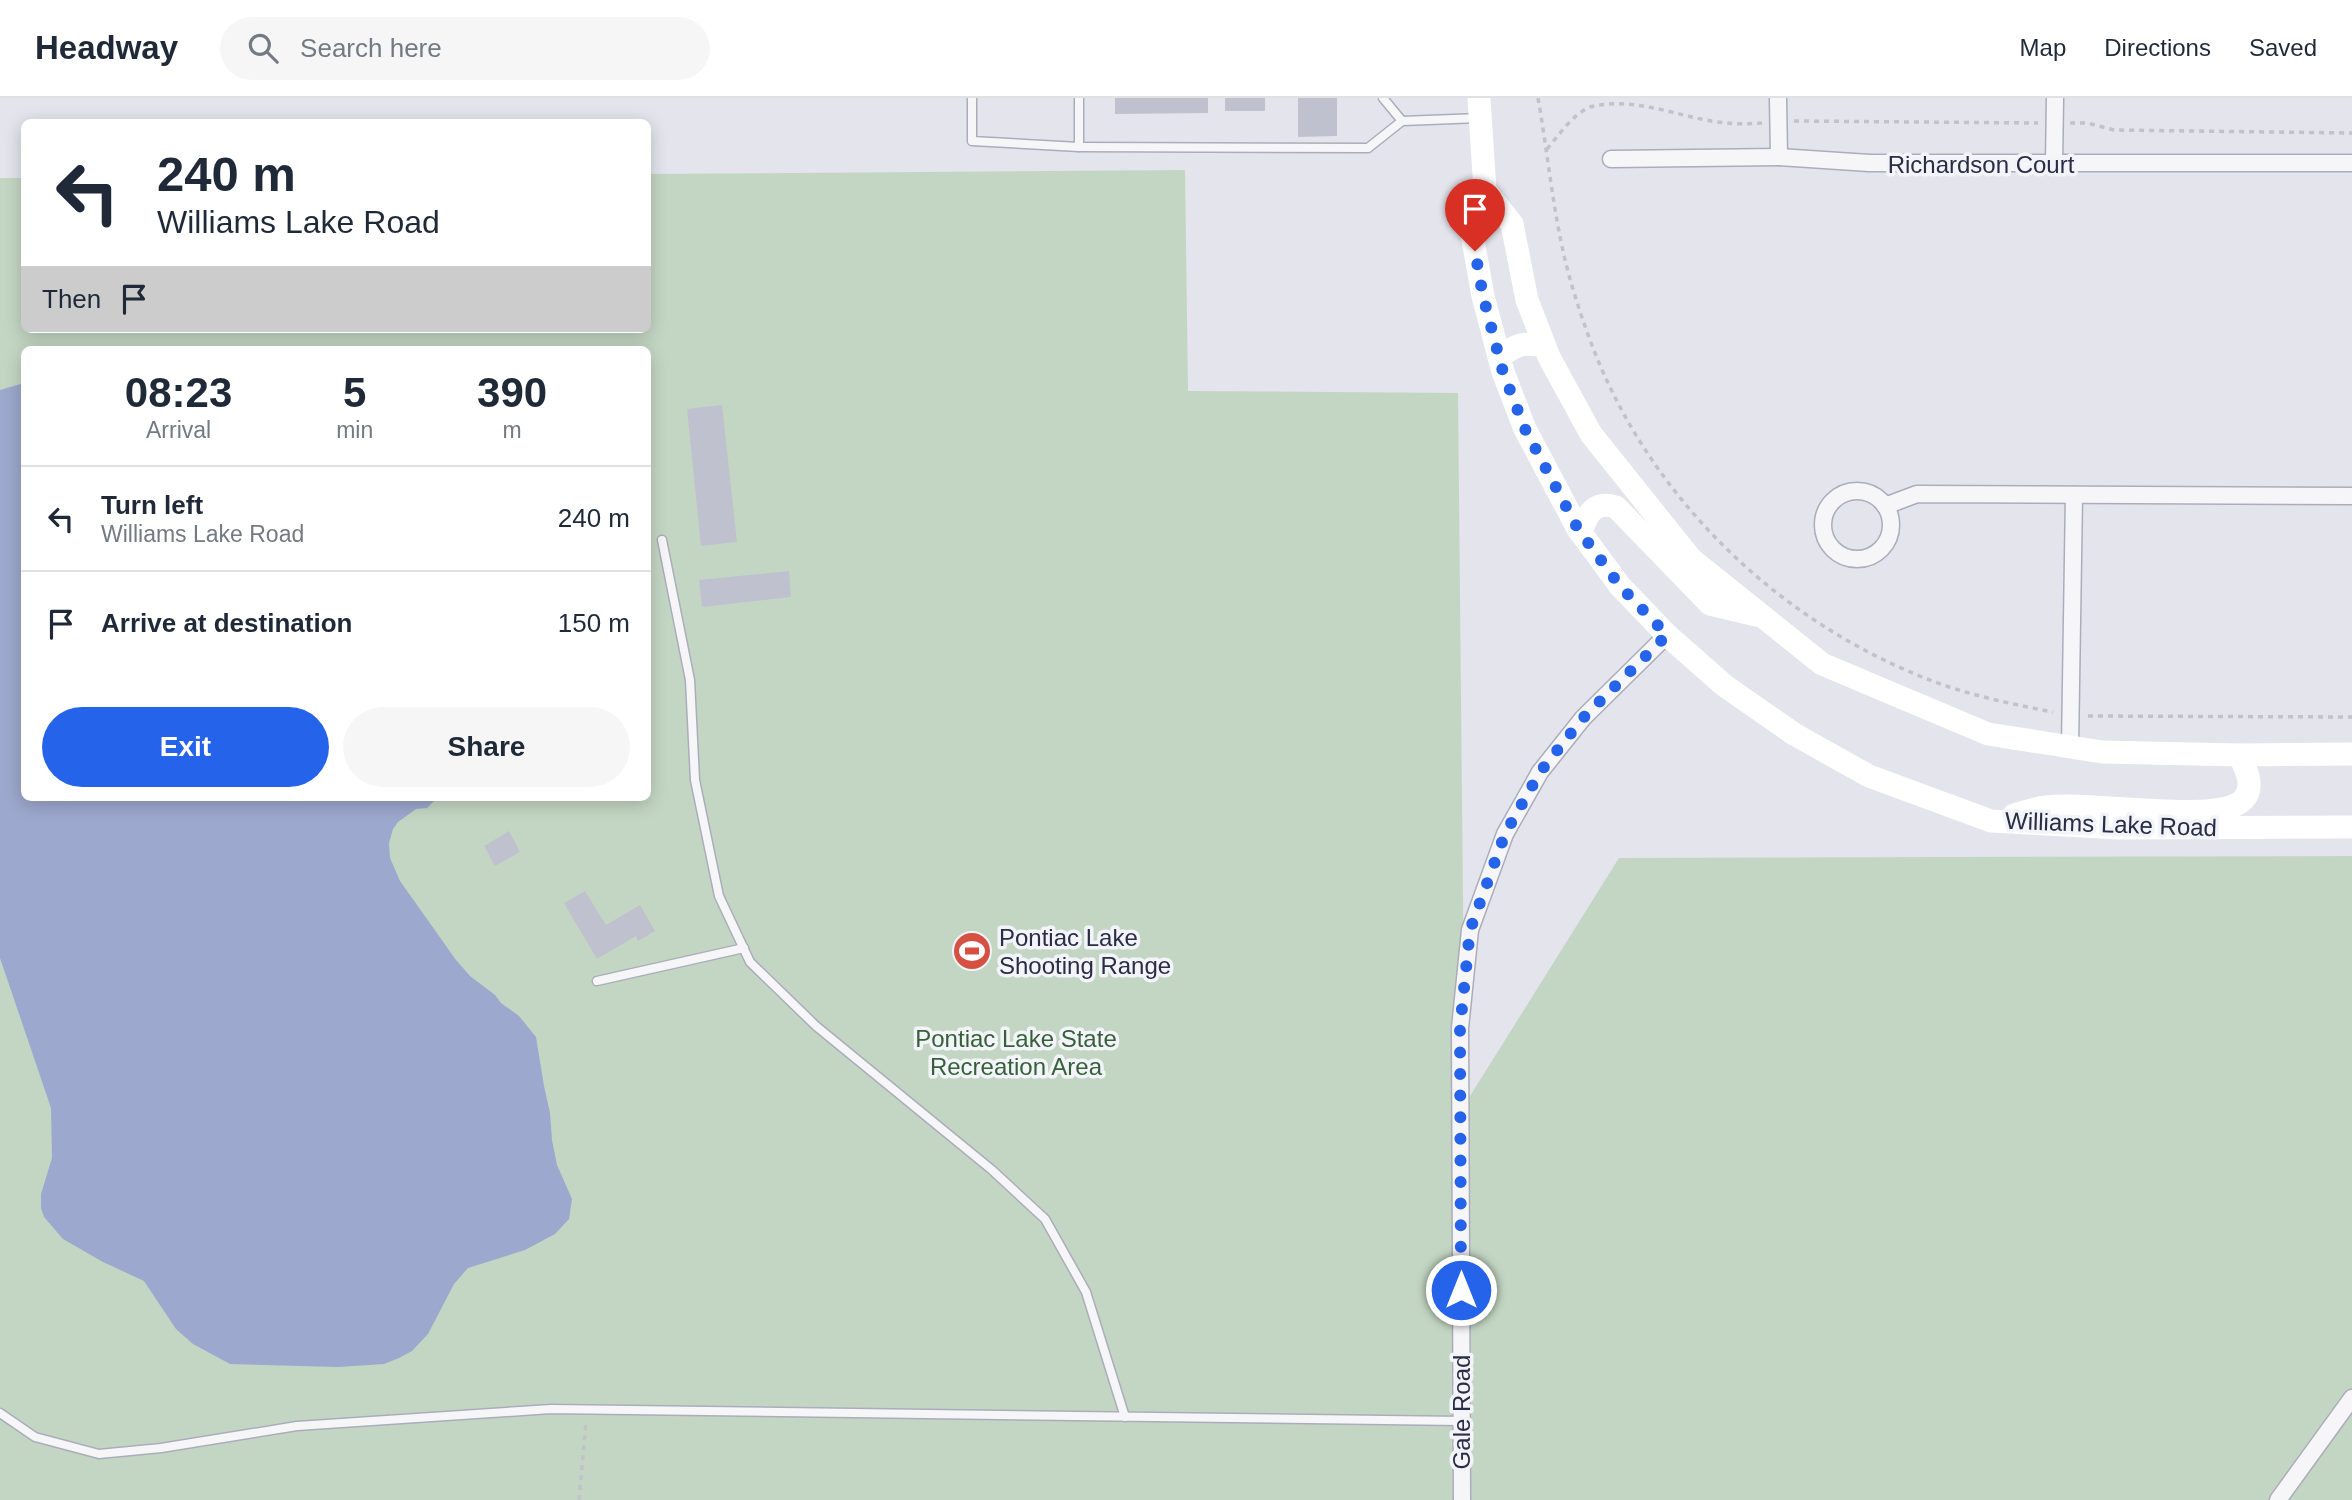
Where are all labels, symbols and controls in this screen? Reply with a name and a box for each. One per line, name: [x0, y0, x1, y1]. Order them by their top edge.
search box: [220, 17, 710, 80]
text: Headway: [35, 29, 178, 66]
icon: search: [244, 29, 282, 67]
text: Search here: [300, 33, 442, 63]
text: Map: [2020, 34, 2066, 61]
text: Directions: [2104, 34, 2211, 61]
text: Saved: [2249, 34, 2317, 61]
icon: left: [42, 147, 133, 238]
text: 240 m: [157, 147, 296, 201]
street label: Richardson Court: [1888, 151, 2075, 178]
pin: [1445, 179, 1505, 251]
icon: arrive: [1456, 190, 1494, 228]
text: Williams Lake Road: [157, 204, 440, 240]
icon: arrive: [115, 280, 153, 318]
text: Then: [42, 284, 101, 314]
text: 08:23: [125, 369, 232, 416]
text: 5: [343, 369, 366, 416]
text: 390: [477, 369, 547, 416]
text: Arrival: [146, 417, 211, 443]
text: min: [336, 417, 373, 443]
text: m: [503, 417, 522, 443]
text: Turn left: [101, 490, 203, 520]
icon: left: [42, 500, 80, 538]
text: 240 m: [558, 503, 630, 533]
text: Williams Lake Road: [101, 521, 304, 547]
icon: arrive: [42, 605, 80, 643]
text: Arrive at destination: [101, 608, 352, 638]
text: 150 m: [558, 608, 630, 638]
button: Exit: [42, 707, 329, 787]
button: Share: [343, 707, 630, 787]
street label: Williams Lake Road: [2005, 807, 2217, 841]
place label: Pontiac Lake Shooting Range: [999, 924, 1171, 979]
sports icon: Pontiac Lake Shooting Range: [951, 930, 993, 972]
park label: Pontiac Lake State Recreation Area: [915, 1025, 1117, 1080]
position arrow: [1424, 1253, 1498, 1327]
street label: Gale Road: [1448, 1355, 1475, 1469]

